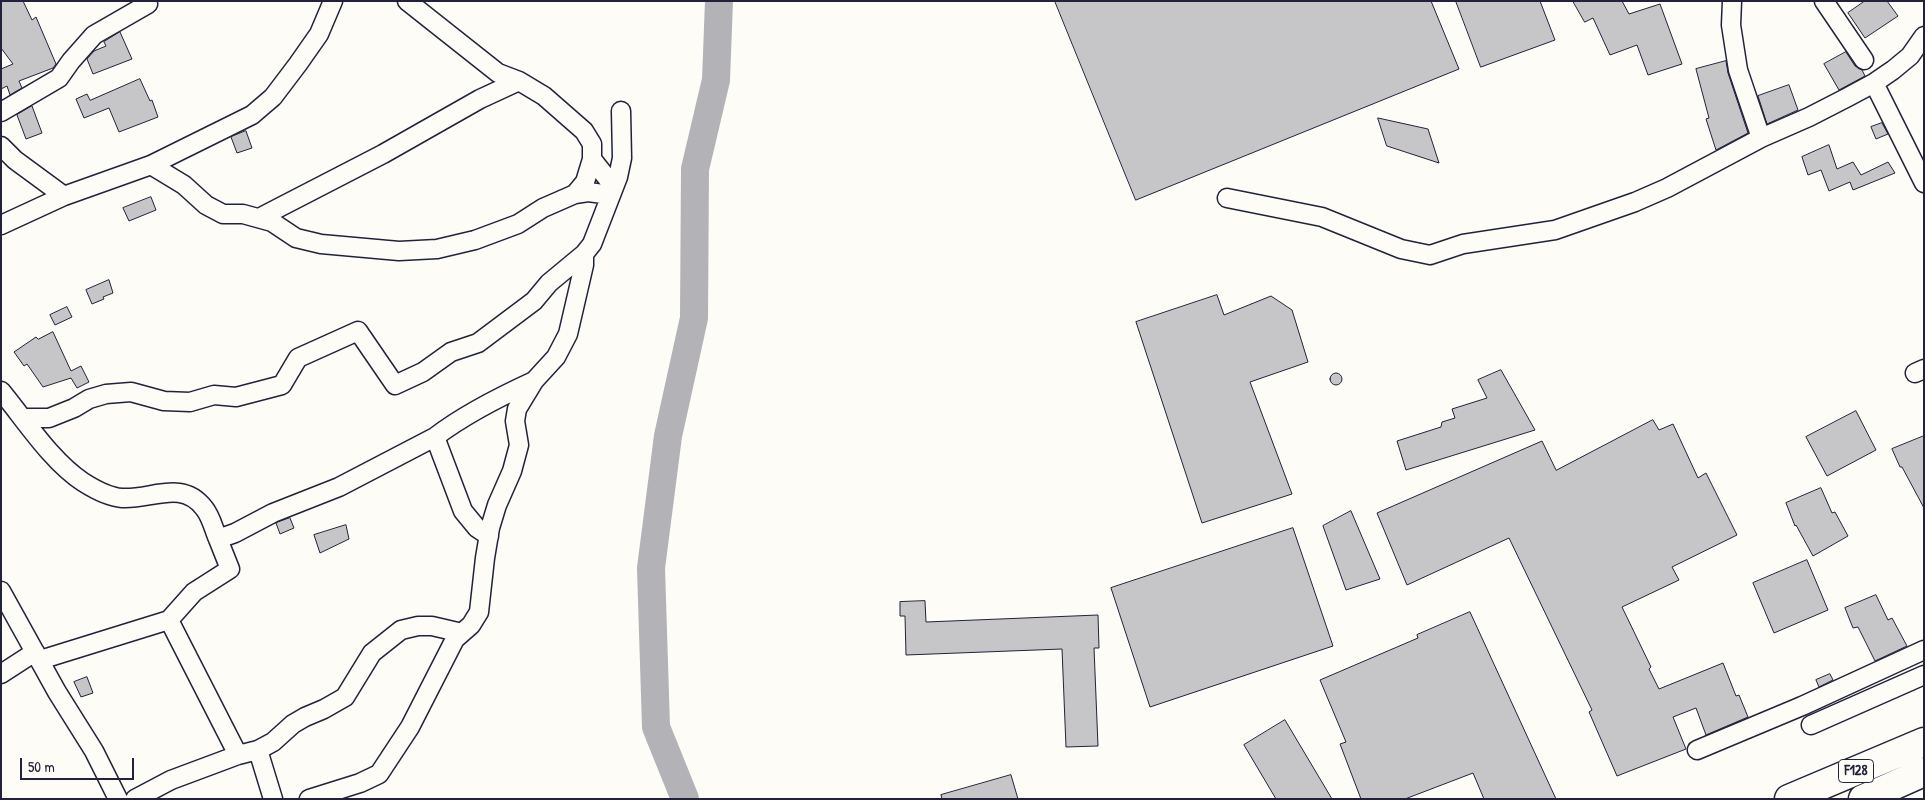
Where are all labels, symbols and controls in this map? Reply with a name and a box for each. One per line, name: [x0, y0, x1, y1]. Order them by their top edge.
scale bar: [22, 748, 136, 780]
text: 50 m: [28, 756, 55, 777]
road number: F128: [1838, 759, 1874, 782]

